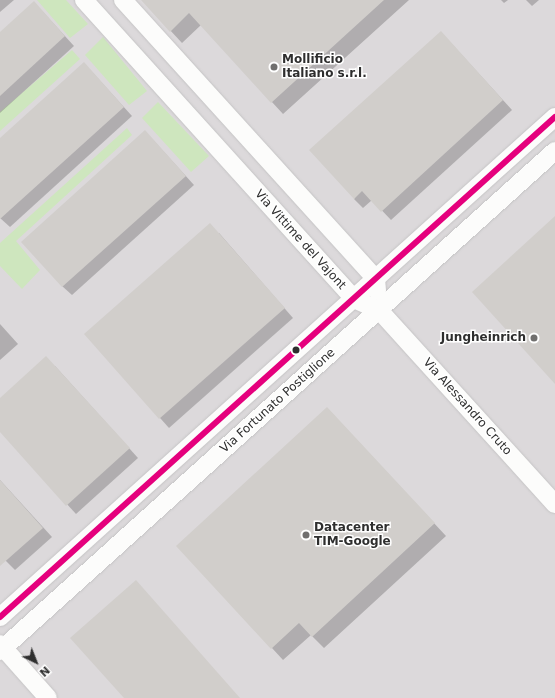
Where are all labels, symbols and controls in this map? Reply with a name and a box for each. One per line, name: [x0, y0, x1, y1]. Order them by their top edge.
place label: Mollificio Italiano s.r.l.: [282, 53, 367, 81]
marker: Mollificio Italiano s.r.l.: [269, 62, 279, 72]
street label: Via Vittime del Vajont: [251, 187, 349, 293]
place label: Jungheinrich: [441, 331, 526, 345]
marker: Jungheinrich: [529, 333, 539, 343]
unlabelled marker: [291, 345, 301, 355]
street label: Via Fortunato Postiglione: [218, 346, 338, 456]
street label: Via Alessandro Cruto: [420, 356, 514, 458]
place label: Datacenter TIM-Google: [314, 521, 391, 549]
marker: Datacenter TIM-Google: [301, 530, 311, 540]
north arrow: [16, 642, 56, 682]
text: N: [37, 663, 52, 679]

